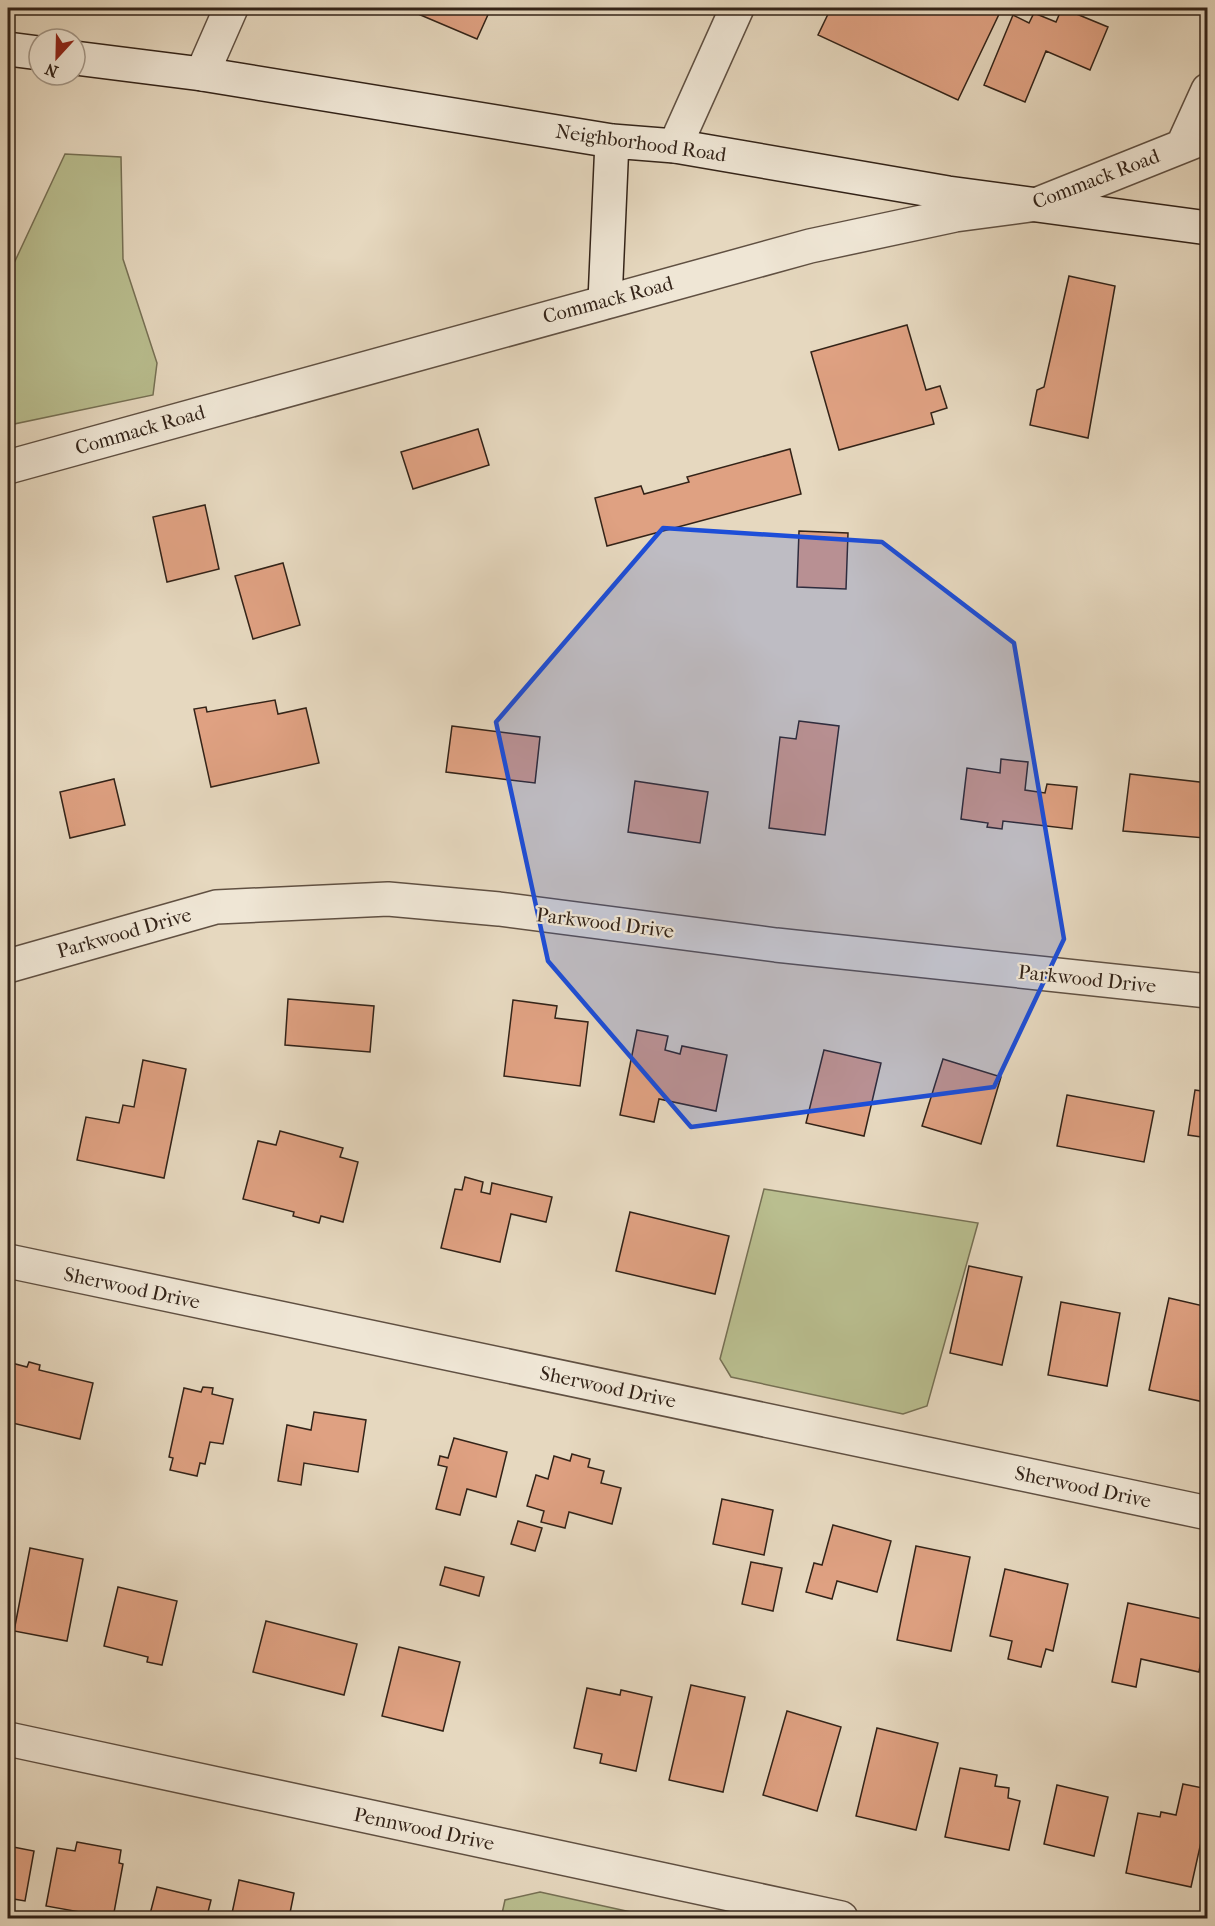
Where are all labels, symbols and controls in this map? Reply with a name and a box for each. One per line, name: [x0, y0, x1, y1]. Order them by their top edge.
north arrow: [27, 27, 87, 87]
text: N: [42, 59, 61, 82]
street label: Neighborhood Road: [554, 120, 729, 167]
street label: Commack Road: [1029, 144, 1164, 214]
street label: Commack Road: [540, 271, 677, 328]
street label: Commack Road: [72, 400, 209, 460]
street label: Parkwood Drive: [54, 903, 194, 963]
street label: Parkwood Drive: [535, 903, 675, 943]
street label: Parkwood Drive: [1017, 960, 1157, 998]
street label: Sherwood Drive: [62, 1262, 202, 1314]
street label: Sherwood Drive: [538, 1361, 678, 1413]
street label: Sherwood Drive: [1013, 1461, 1153, 1513]
street label: Pennwood Drive: [352, 1803, 496, 1855]

